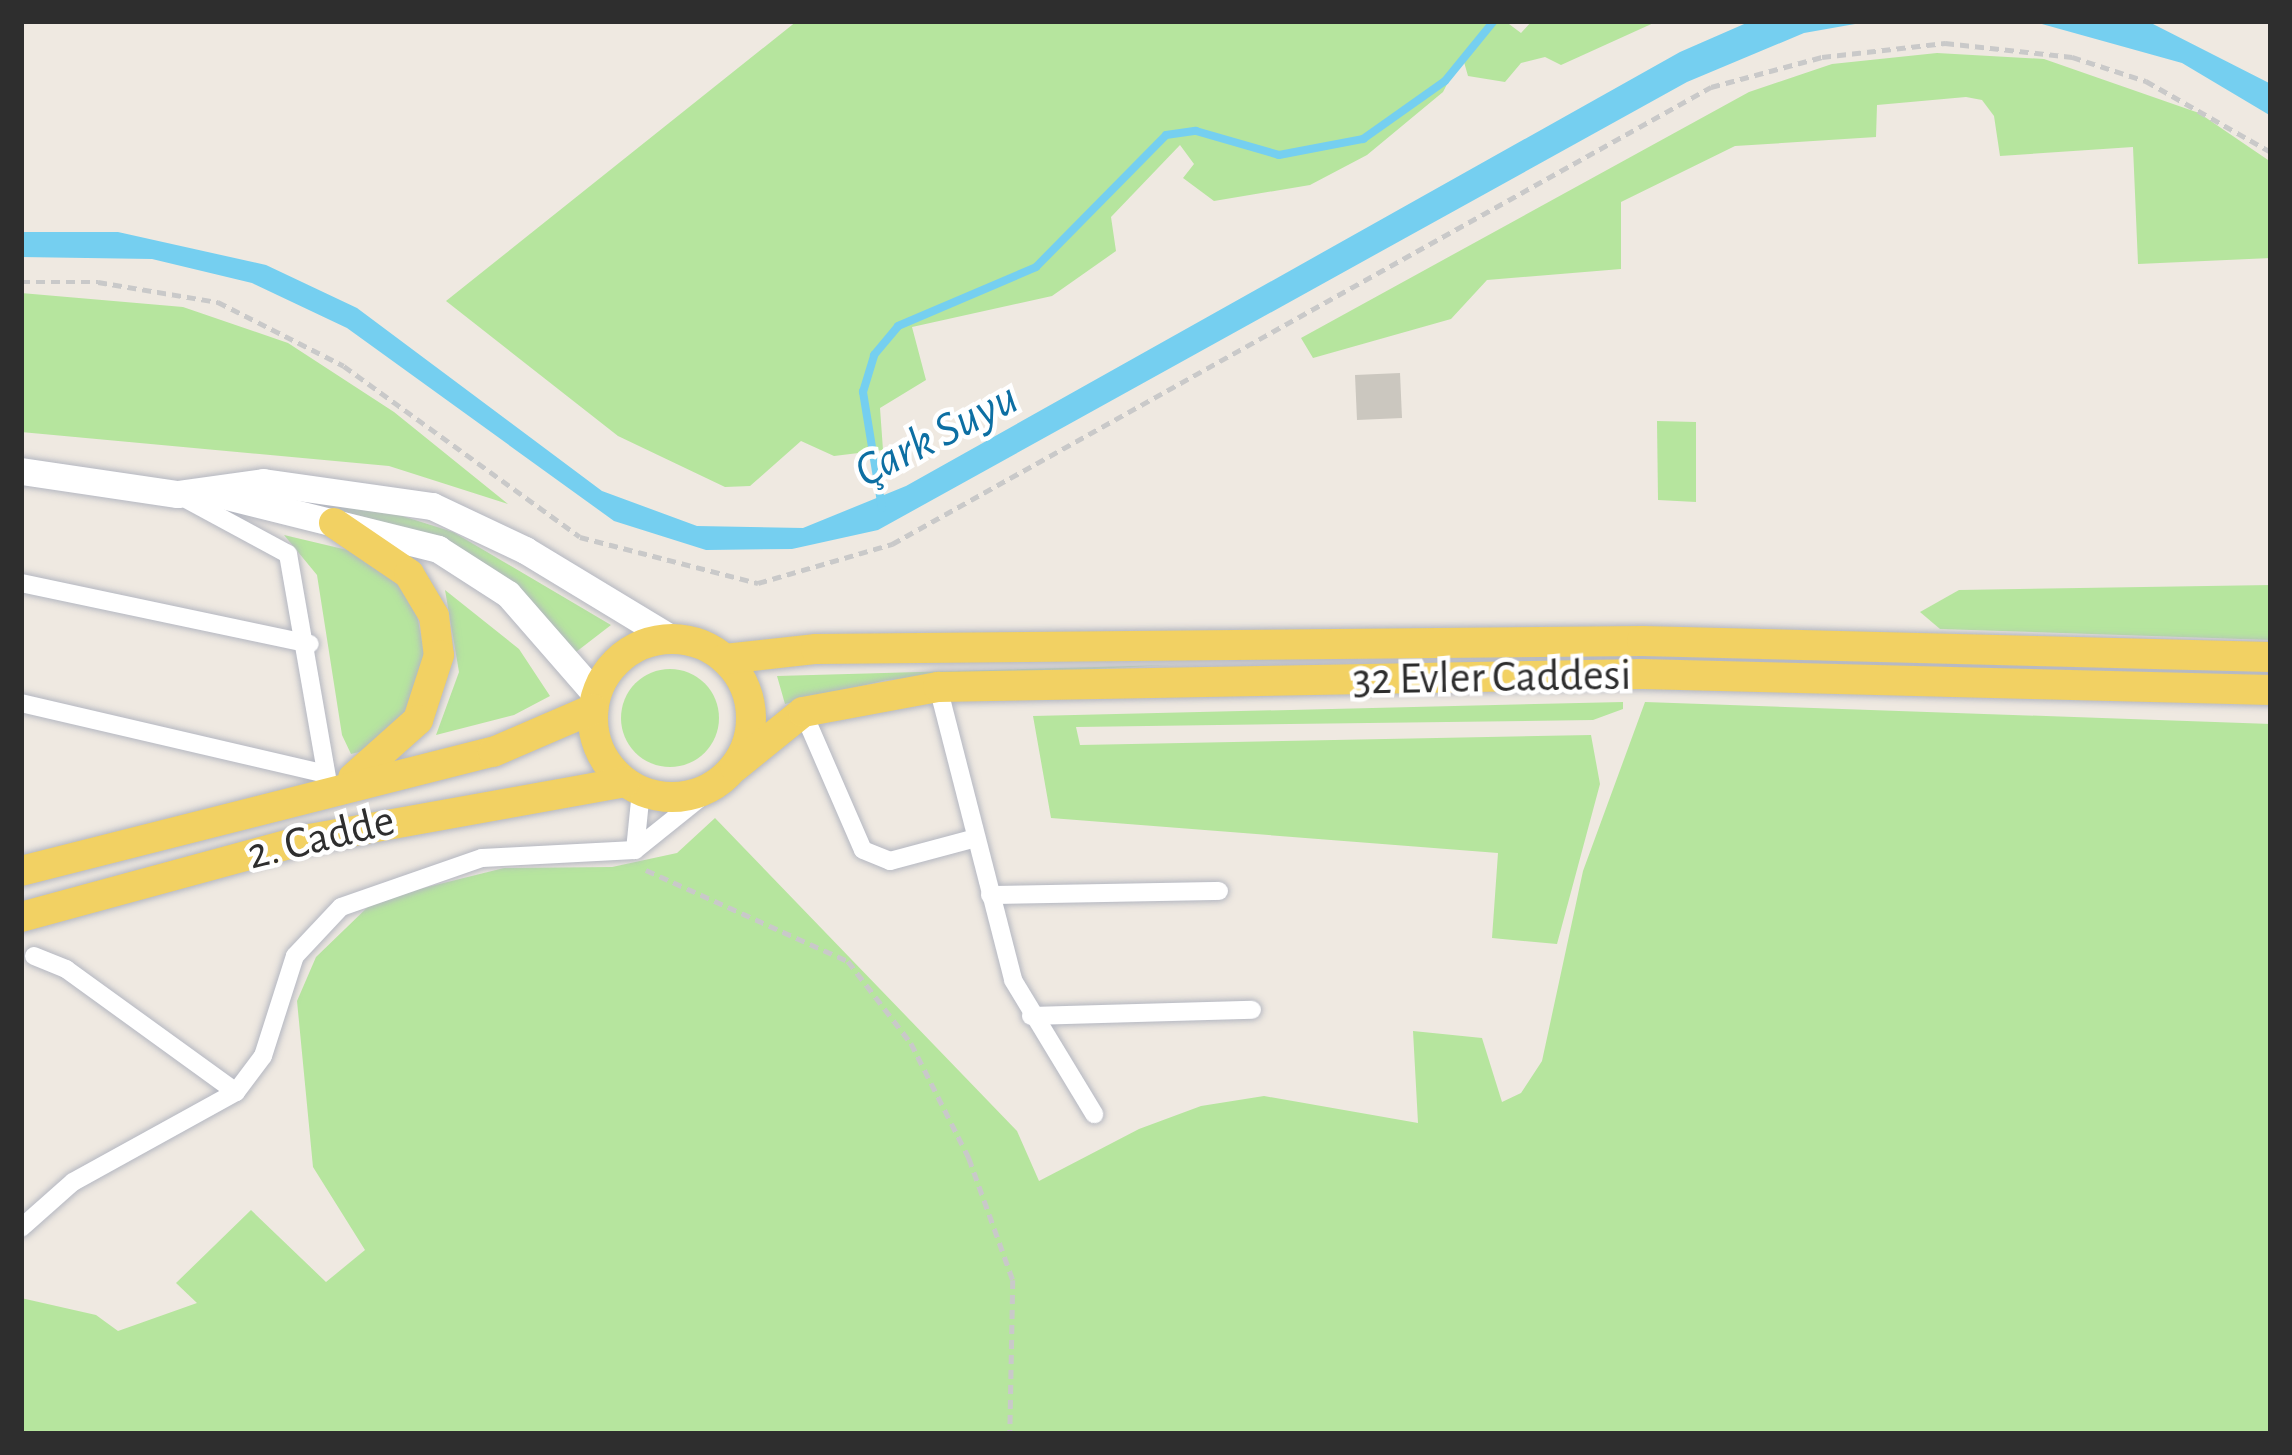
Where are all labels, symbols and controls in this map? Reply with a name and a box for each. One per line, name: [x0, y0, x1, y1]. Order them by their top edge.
water label: Çark Suyu: [846, 370, 1028, 502]
street label: 32 Evler Caddesi: [1352, 649, 1632, 707]
street label: 2. Cadde: [242, 794, 400, 882]

